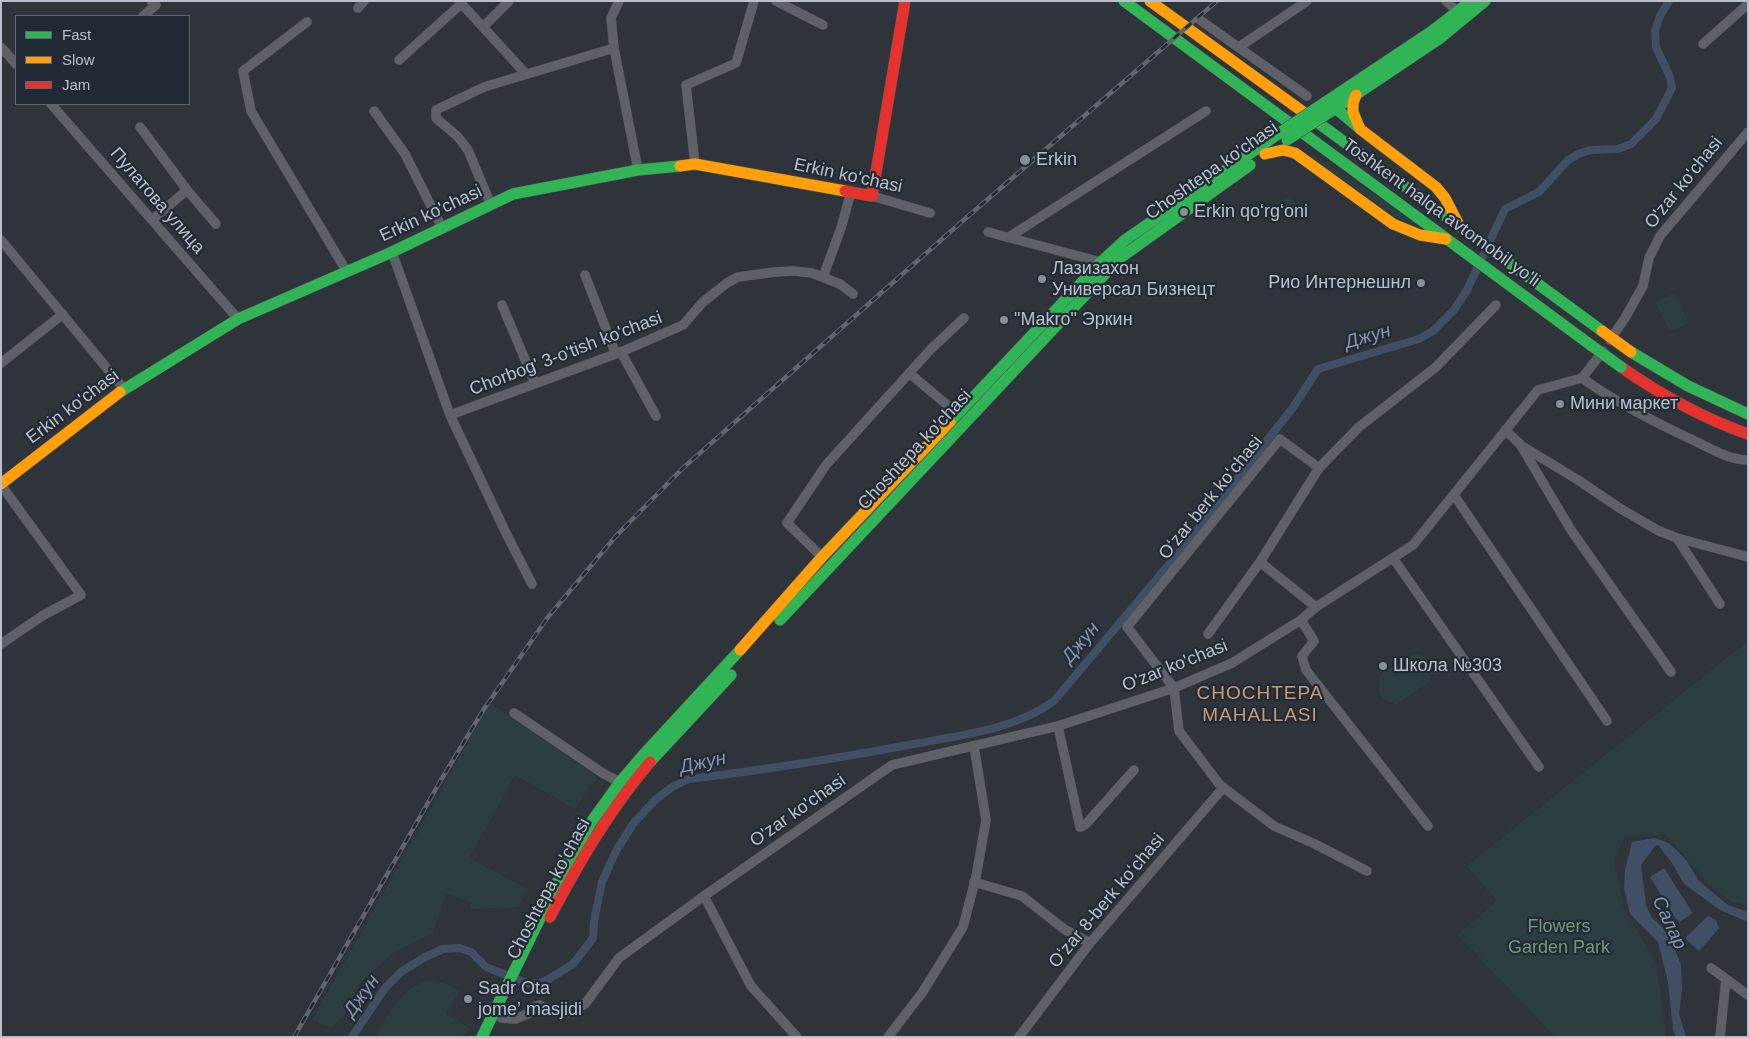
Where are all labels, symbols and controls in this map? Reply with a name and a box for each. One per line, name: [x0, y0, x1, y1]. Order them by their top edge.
legend: [15, 15, 190, 105]
text: Fast: [62, 26, 91, 43]
text: Slow: [62, 51, 95, 68]
text: Jam: [62, 76, 90, 93]
street label: Choshtepa ko'chasi: [1142, 117, 1282, 225]
street label: O'zar ko'chasi: [1640, 133, 1728, 233]
street label: Toshkent halqa avtomobil yo'li: [1338, 134, 1544, 292]
street label: Пулатова улица: [105, 144, 209, 258]
place label: Erkin: [1036, 149, 1077, 171]
marker: Erkin: [1018, 153, 1032, 167]
street label: Erkin ko'chasi: [792, 154, 904, 198]
street label: Erkin ko'chasi: [376, 181, 486, 247]
place label: Erkin qoʻrgʻoni: [1194, 201, 1308, 223]
marker: Erkin qoʻrgʻoni: [1178, 206, 1190, 218]
place label: Лазизахон Универсал Бизнецт: [1052, 258, 1215, 300]
place label: Рио Интернешнл: [1268, 272, 1411, 294]
marker: Лазизахон Универсал Бизнецт: [1036, 273, 1048, 285]
marker: Рио Интернешнл: [1415, 277, 1427, 289]
street label: Chorbog' 3-o'tish ko'chasi: [467, 307, 665, 401]
place label: "Makro" Эркин: [1014, 309, 1133, 331]
marker: "Makro" Эркин: [998, 314, 1010, 326]
water label: Джун: [1342, 320, 1394, 354]
street label: Erkin ko'chasi: [22, 365, 124, 449]
street label: Choshtepa ko'chasi: [854, 385, 976, 515]
place label: Мини маркет: [1570, 393, 1678, 415]
marker: Мини маркет: [1554, 398, 1566, 410]
street label: Oʻzar berk koʻchasi: [1154, 432, 1268, 564]
water label: Джун: [1057, 618, 1105, 668]
street label: O'zar ko'chasi: [1119, 635, 1231, 697]
place label: Школа №303: [1393, 655, 1502, 677]
marker: Школа №303: [1377, 660, 1389, 672]
district label: CHOCHTEPA MAHALLASI: [1195, 683, 1325, 727]
water label: Джун: [678, 747, 728, 779]
street label: O'zar ko'chasi: [746, 770, 850, 852]
street label: Choshtepa ko'chasi: [503, 815, 595, 963]
street label: Oʻzar 8-berk koʻchasi: [1044, 829, 1170, 973]
water label: Салар: [1647, 893, 1691, 953]
park label: Flowers Garden Park: [1508, 916, 1610, 959]
water label: Джун: [339, 970, 385, 1022]
place label: Sadr Ota jome’ masjidi: [478, 978, 582, 1021]
marker: Sadr Ota jome’ masjidi: [462, 993, 474, 1005]

